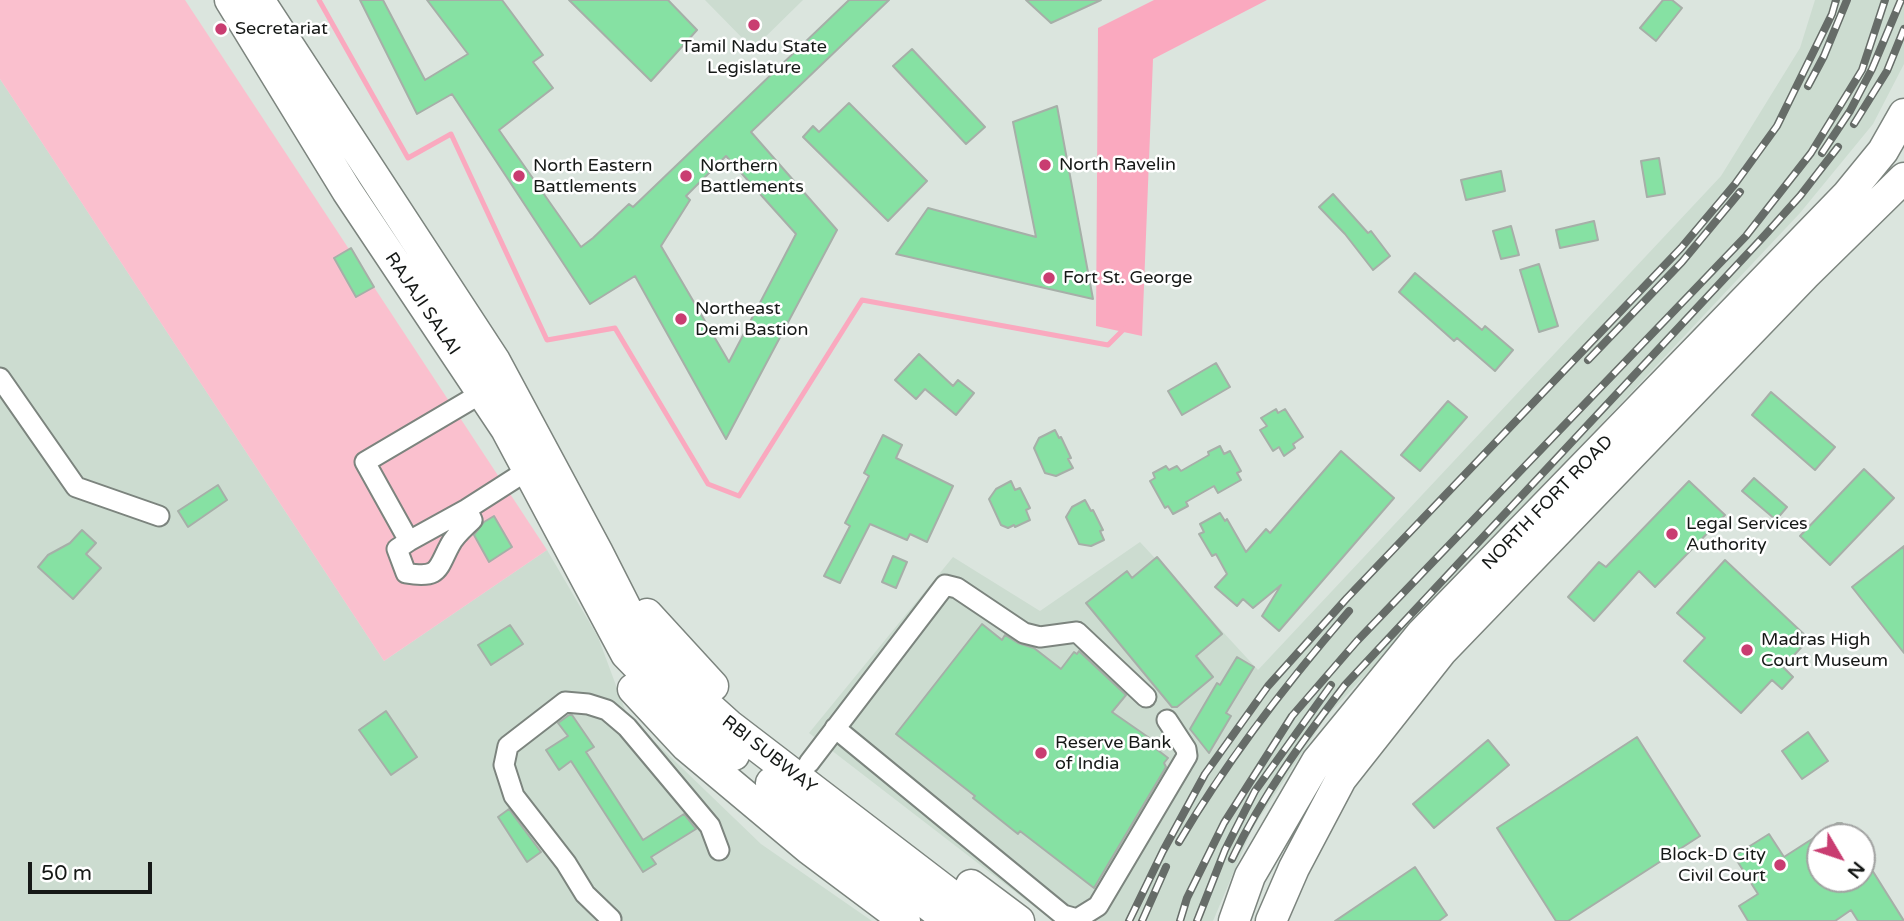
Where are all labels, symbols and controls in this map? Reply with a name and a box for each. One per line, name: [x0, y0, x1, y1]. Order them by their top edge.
marker: Tamil Nadu State Legislature: [746, 17, 762, 33]
place label: Secretariat: [235, 18, 328, 40]
marker: Secretariat: [213, 21, 229, 37]
place label: Tamil Nadu State Legislature: [681, 36, 827, 78]
place label: North Ravelin: [1059, 154, 1176, 176]
place label: North Eastern Battlements: [533, 155, 652, 198]
place label: Northern Battlements: [700, 155, 804, 198]
marker: North Ravelin: [1037, 157, 1053, 173]
marker: North Eastern Battlements: [511, 168, 527, 184]
marker: Northern Battlements: [678, 168, 694, 184]
street label: RAJAJI SALAI: [380, 248, 464, 360]
place label: Fort St. George: [1063, 267, 1192, 289]
marker: Fort St. George: [1041, 270, 1057, 286]
place label: Northeast Demi Bastion: [695, 298, 808, 340]
marker: Northeast Demi Bastion: [673, 311, 689, 327]
street label: NORTH FORT ROAD: [1478, 431, 1618, 575]
place label: Legal Services Authority: [1686, 513, 1808, 556]
marker: Legal Services Authority: [1664, 526, 1680, 542]
place label: Madras High Court Museum: [1761, 629, 1888, 672]
marker: Madras High Court Museum: [1739, 642, 1755, 658]
street label: RBI SUBWAY: [717, 711, 821, 799]
place label: Reserve Bank of India: [1055, 732, 1171, 774]
marker: Reserve Bank of India: [1033, 745, 1049, 761]
north arrow: [1806, 823, 1876, 893]
place label: Block-D City Civil Court: [1660, 844, 1766, 886]
scale bar: [32, 848, 156, 892]
marker: Block-D City Civil Court: [1772, 857, 1788, 873]
text: N: [1842, 857, 1869, 883]
text: 50 m: [41, 861, 92, 886]

